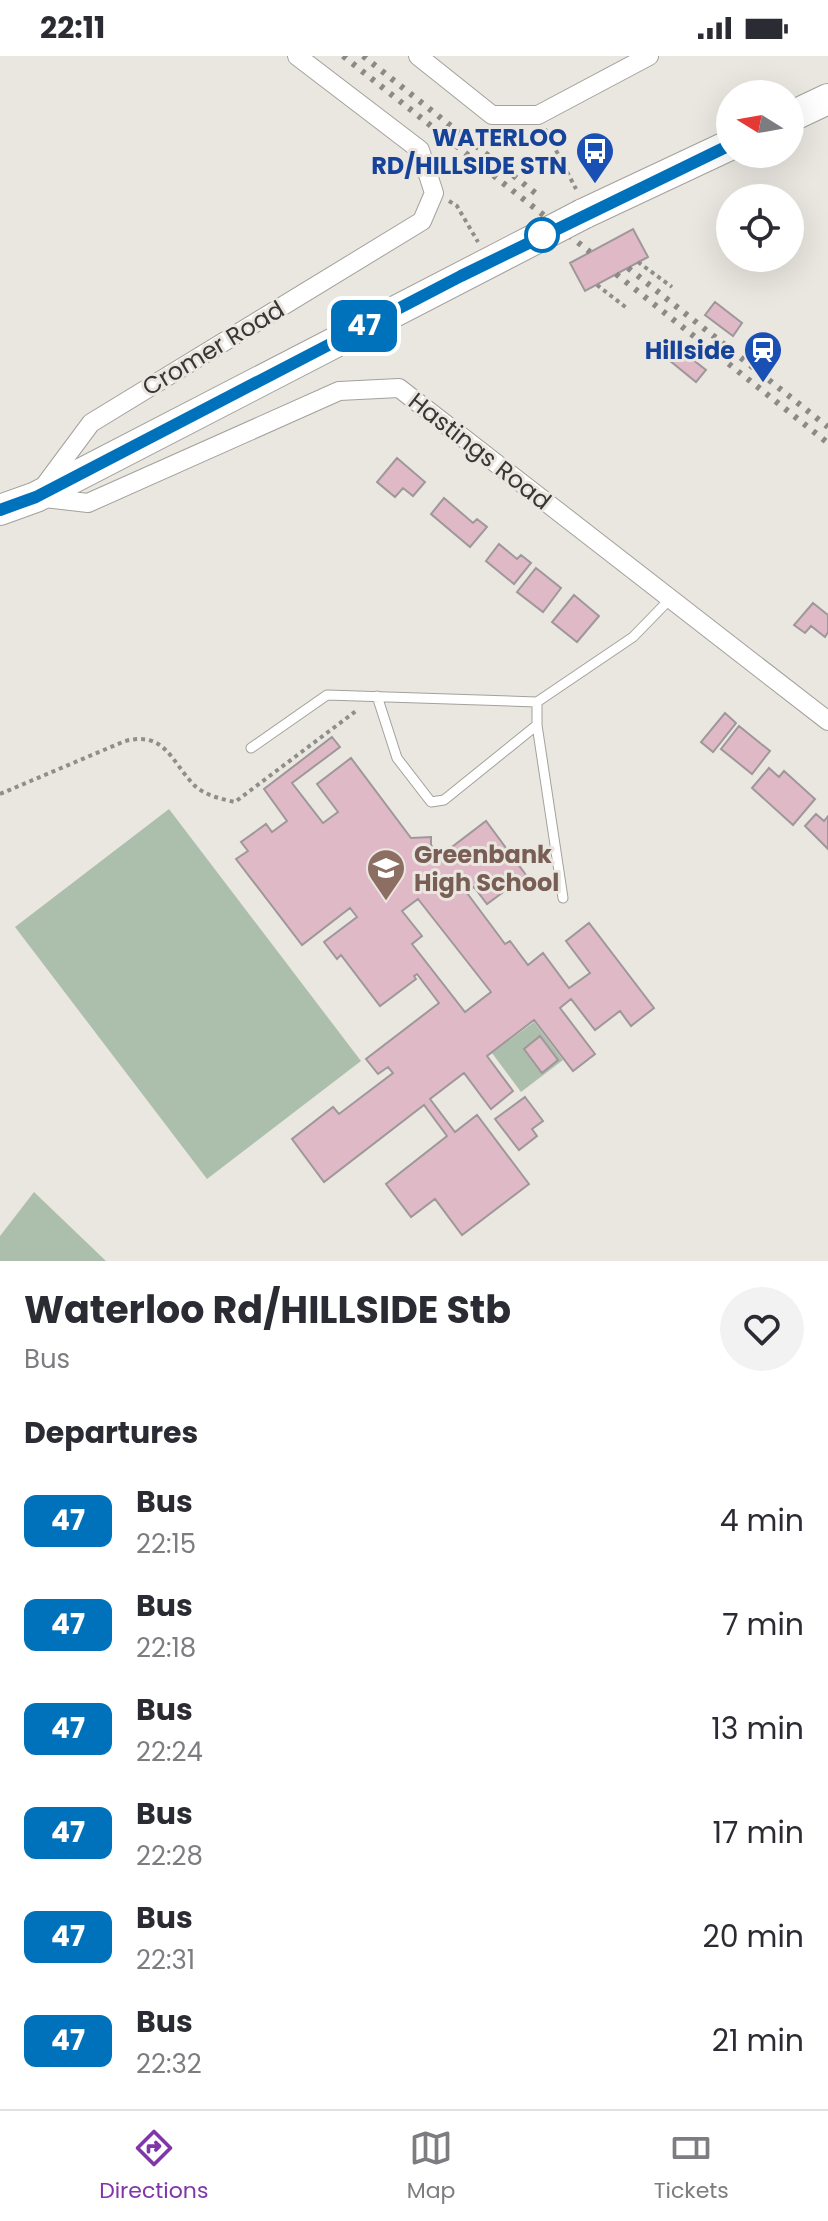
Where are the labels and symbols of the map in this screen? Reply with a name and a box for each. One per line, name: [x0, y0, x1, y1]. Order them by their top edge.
north arrow: [716, 80, 804, 168]
place label: WATERLOO RD/HILLSIDE STN: [371, 121, 567, 182]
bus stop icon: WATERLOO RD/HILLSIDE STN: [574, 130, 616, 185]
unlabelled marker: [525, 218, 559, 252]
street label: Cromer Road: [136, 293, 290, 403]
line badge: 47: [328, 300, 400, 352]
station icon: Hillside: [742, 329, 784, 384]
place label: Hillside: [645, 334, 735, 367]
street label: Hastings Road: [402, 385, 558, 517]
place label: Greenbank High School: [414, 838, 559, 899]
school or university icon: Greenbank High School: [365, 847, 407, 902]

